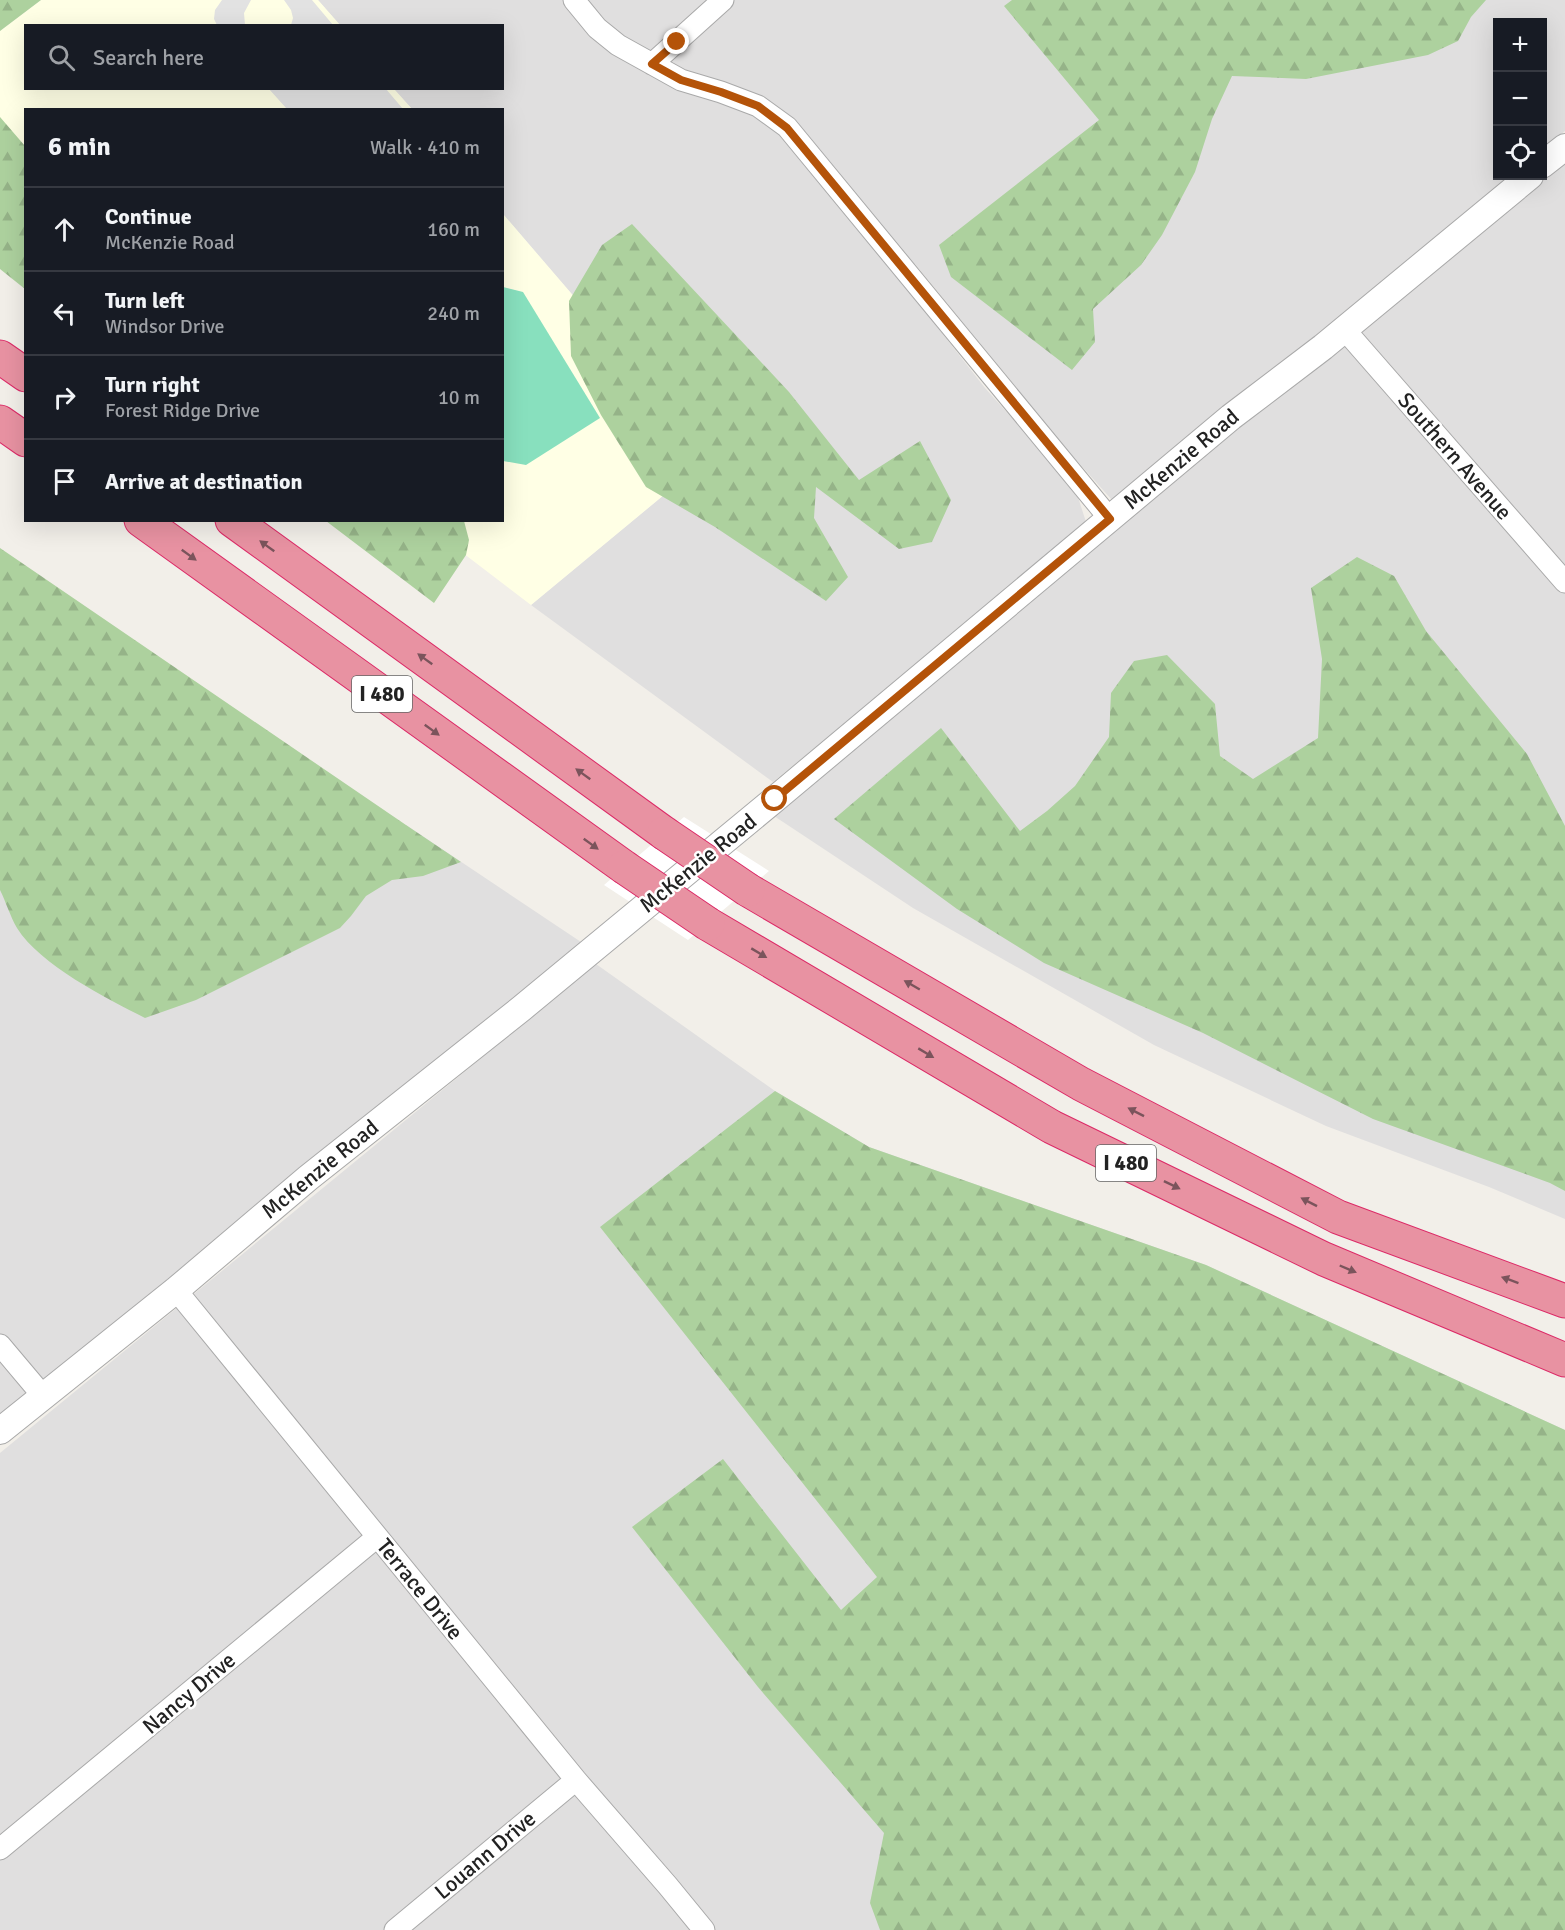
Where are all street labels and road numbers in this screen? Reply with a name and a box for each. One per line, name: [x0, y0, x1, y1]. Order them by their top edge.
street label: Southern Avenue: [1392, 387, 1518, 525]
street label: McKenzie Road: [1118, 403, 1244, 515]
road number: I 480: [352, 676, 412, 712]
street label: McKenzie Road: [634, 808, 762, 918]
street label: McKenzie Road: [256, 1114, 384, 1224]
road number: I 480: [1096, 1145, 1156, 1181]
street label: Terrace Drive: [371, 1533, 469, 1645]
street label: Nancy Drive: [137, 1646, 241, 1740]
street label: Louann Drive: [429, 1805, 541, 1905]

